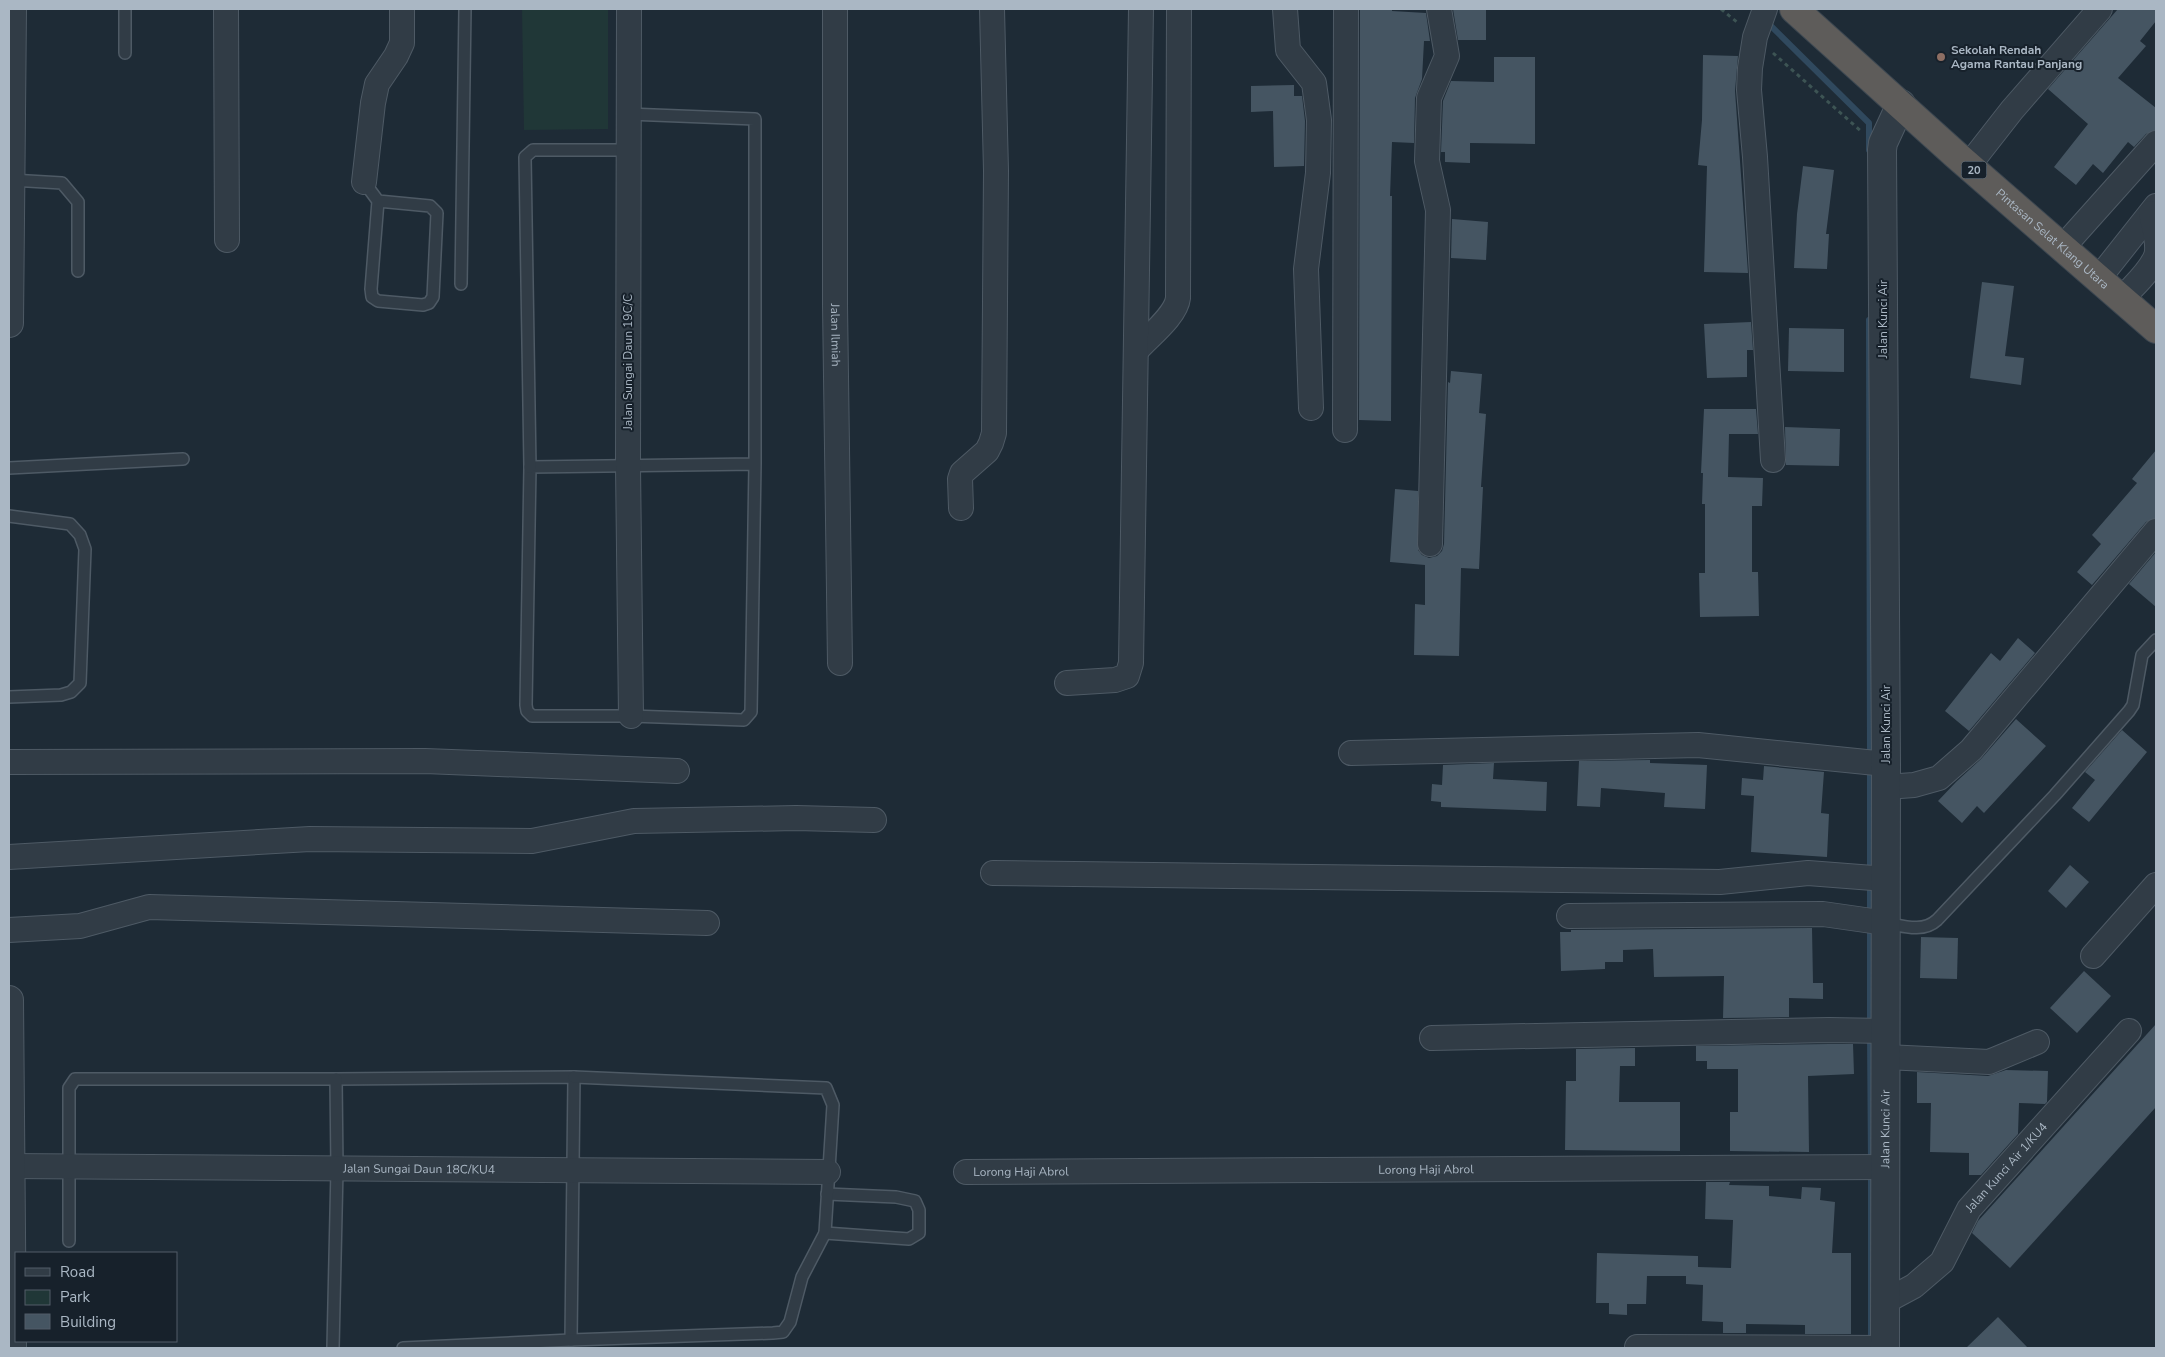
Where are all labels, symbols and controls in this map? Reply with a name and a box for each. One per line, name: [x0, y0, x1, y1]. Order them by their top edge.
place label: Sekolah Rendah Agama Rantau Panjang: [1951, 42, 2082, 72]
marker: Sekolah Rendah Agama Rantau Panjang: [1935, 51, 1947, 63]
road number: 20: [1962, 162, 1986, 178]
street label: Pintasan Selat Klang Utara: [1992, 185, 2113, 293]
street label: Jalan Kunci Air: [1875, 279, 1891, 359]
street label: Jalan Sungai Daun 19C/C: [620, 294, 636, 431]
street label: Jalan Ilmiah: [827, 302, 844, 367]
street label: Jalan Kunci Air: [1878, 684, 1894, 764]
street label: Jalan Kunci Air: [1877, 1089, 1893, 1169]
street label: Jalan Kunci Air 1/KU4: [1961, 1119, 2051, 1216]
street label: Jalan Sungai Daun 18C/KU4: [342, 1160, 495, 1178]
street label: Lorong Haji Abrol: [1378, 1161, 1474, 1178]
street label: Lorong Haji Abrol: [973, 1163, 1069, 1180]
legend: [15, 1252, 178, 1342]
text: Road: [60, 1262, 95, 1282]
text: Park: [60, 1287, 90, 1307]
text: Building: [60, 1312, 116, 1332]

